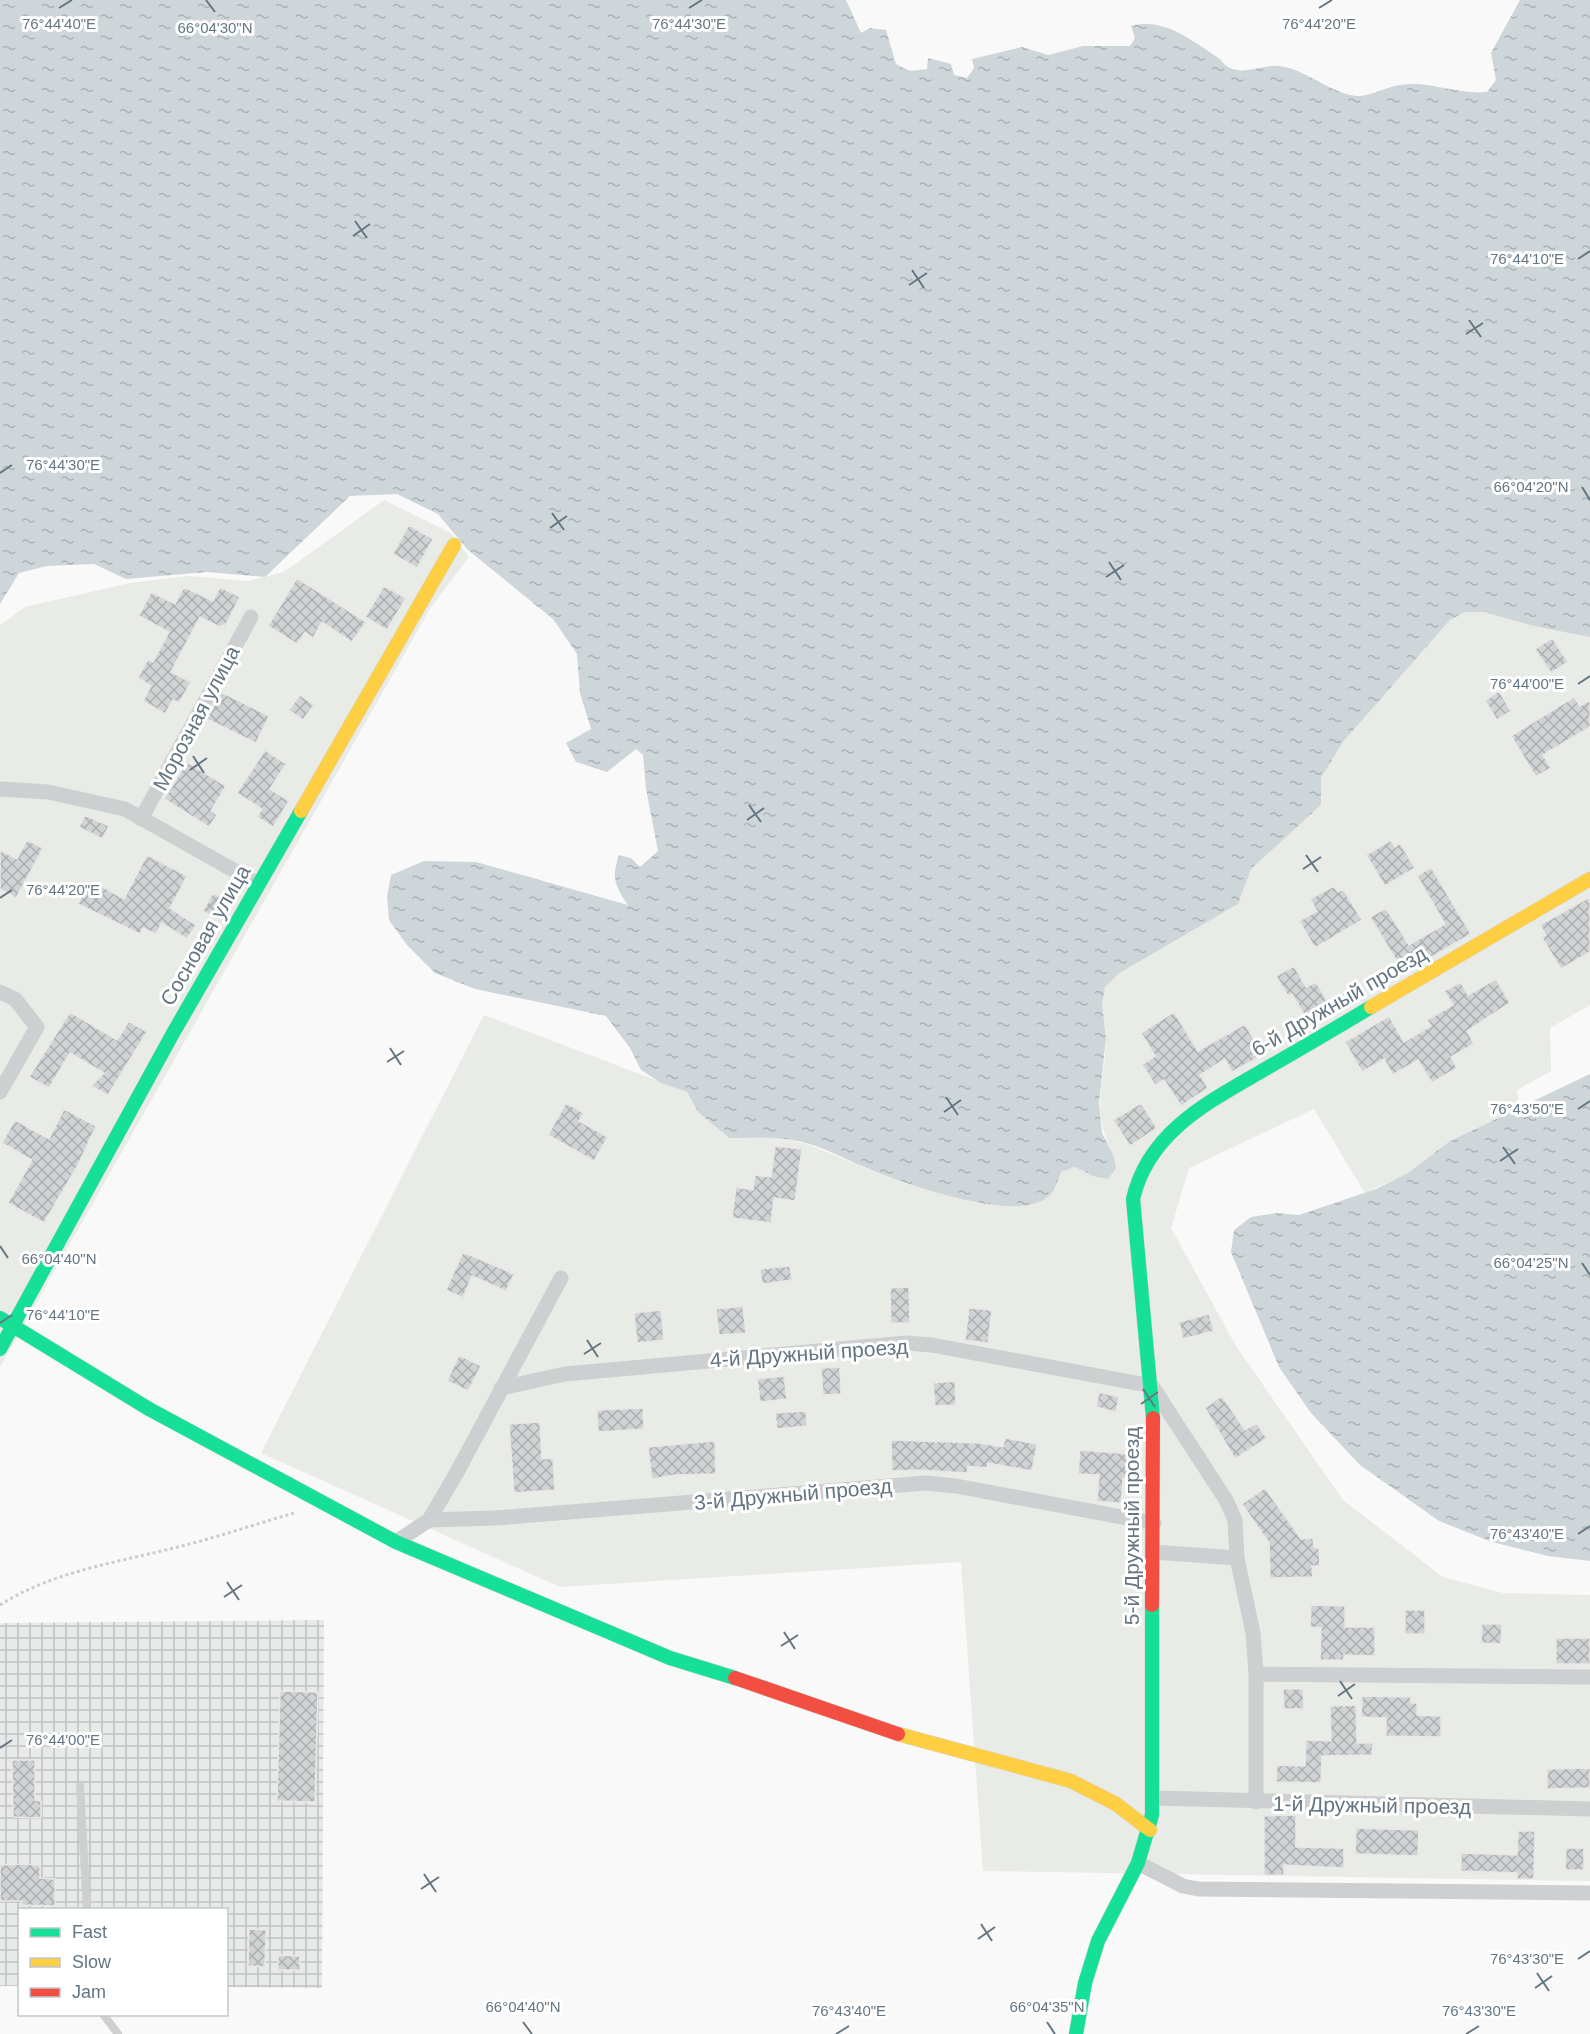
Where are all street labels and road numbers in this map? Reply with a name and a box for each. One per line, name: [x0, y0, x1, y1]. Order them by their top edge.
street label: Морозная улица: [148, 642, 244, 794]
street label: Сосновая улица: [156, 860, 255, 1009]
street label: 6-й Дружный проезд: [1247, 941, 1431, 1061]
street label: 4-й Дружный проезд: [709, 1335, 909, 1371]
street label: 5-й Дружный проезд: [1120, 1427, 1143, 1625]
street label: 3-й Дружный проезд: [693, 1474, 893, 1514]
street label: 1-й Дружный проезд: [1273, 1792, 1471, 1818]

